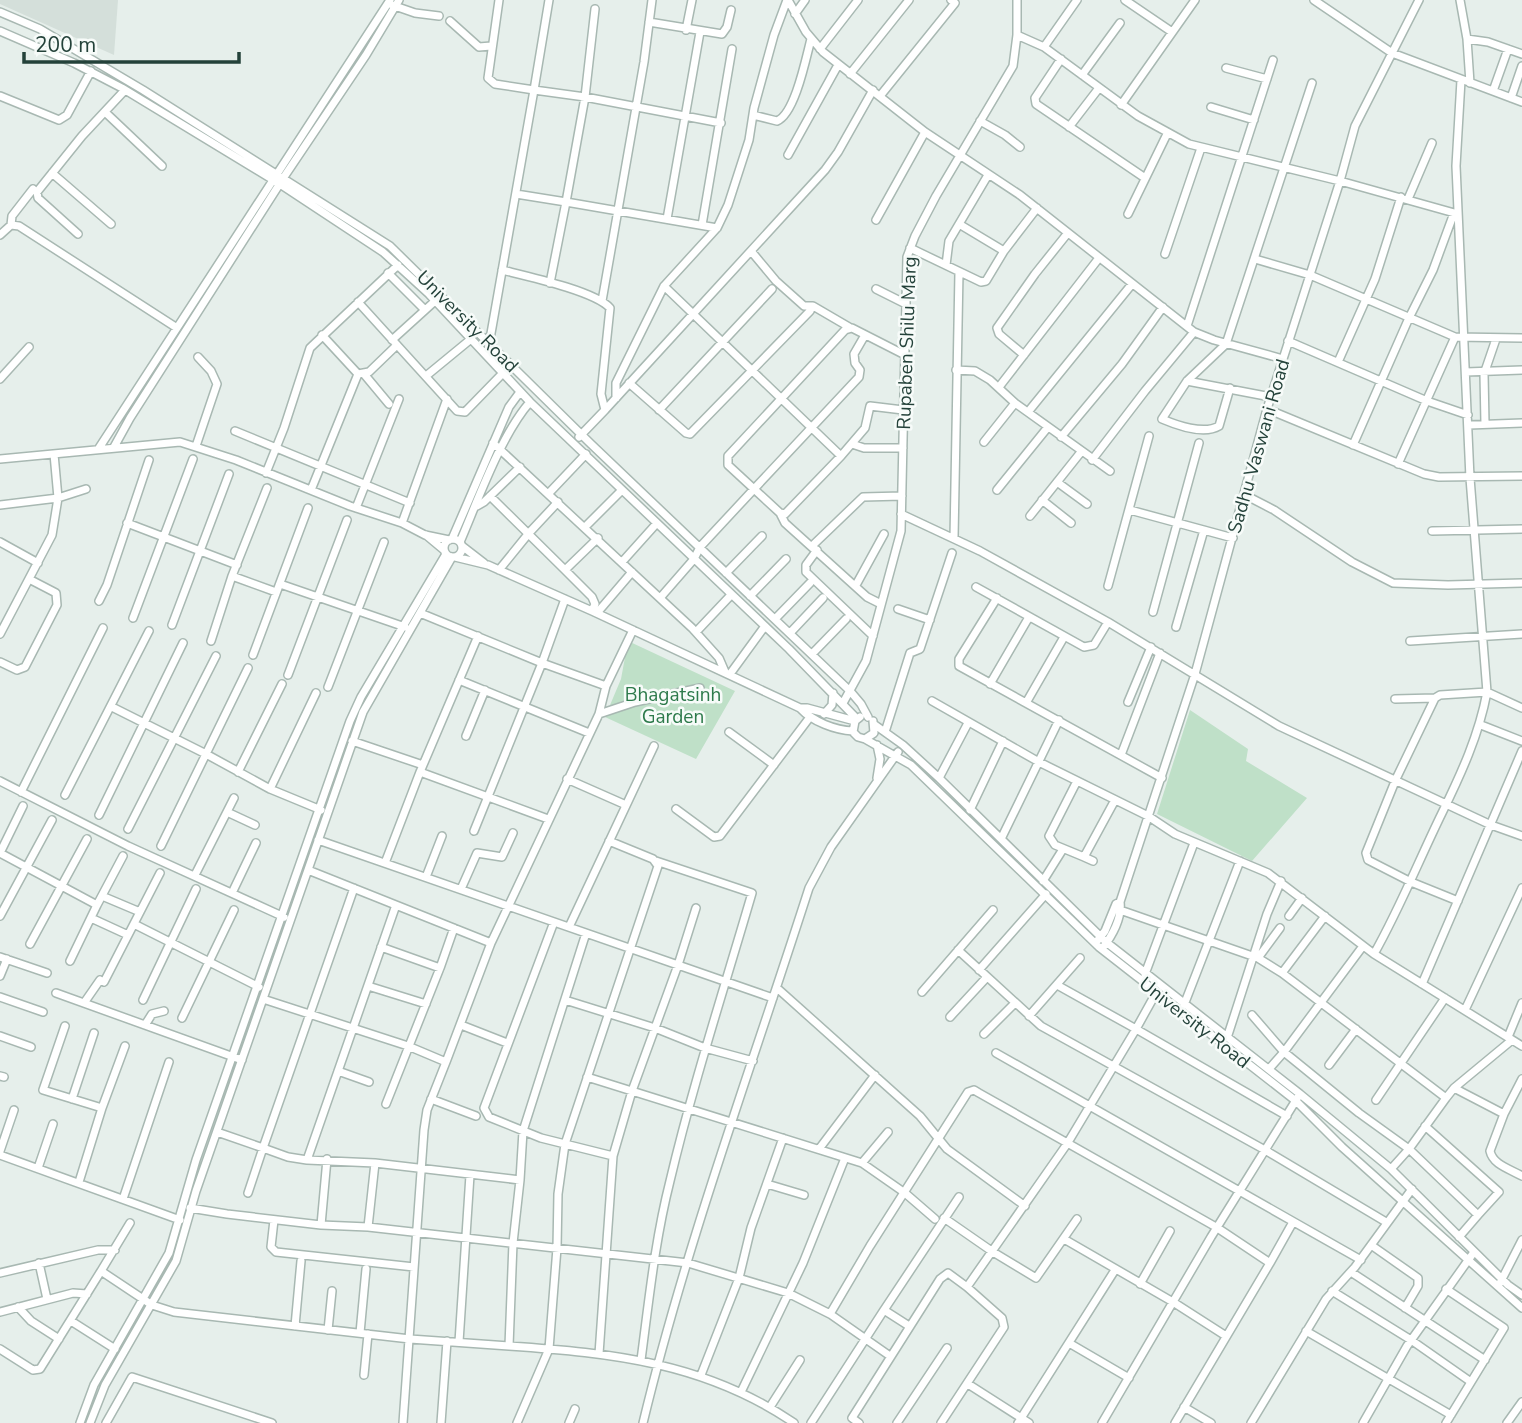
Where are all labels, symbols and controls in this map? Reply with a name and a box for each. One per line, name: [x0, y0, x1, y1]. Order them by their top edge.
scale bar: [24, 21, 240, 65]
text: 200 m: [35, 31, 96, 59]
street label: Rupaben Shilu Marg: [891, 256, 923, 430]
street label: University Road: [410, 265, 524, 379]
street label: Sadhu Vaswani Road: [1222, 356, 1296, 537]
park label: Bhagatsinh Garden: [625, 682, 721, 730]
street label: University Road: [1133, 971, 1255, 1074]

